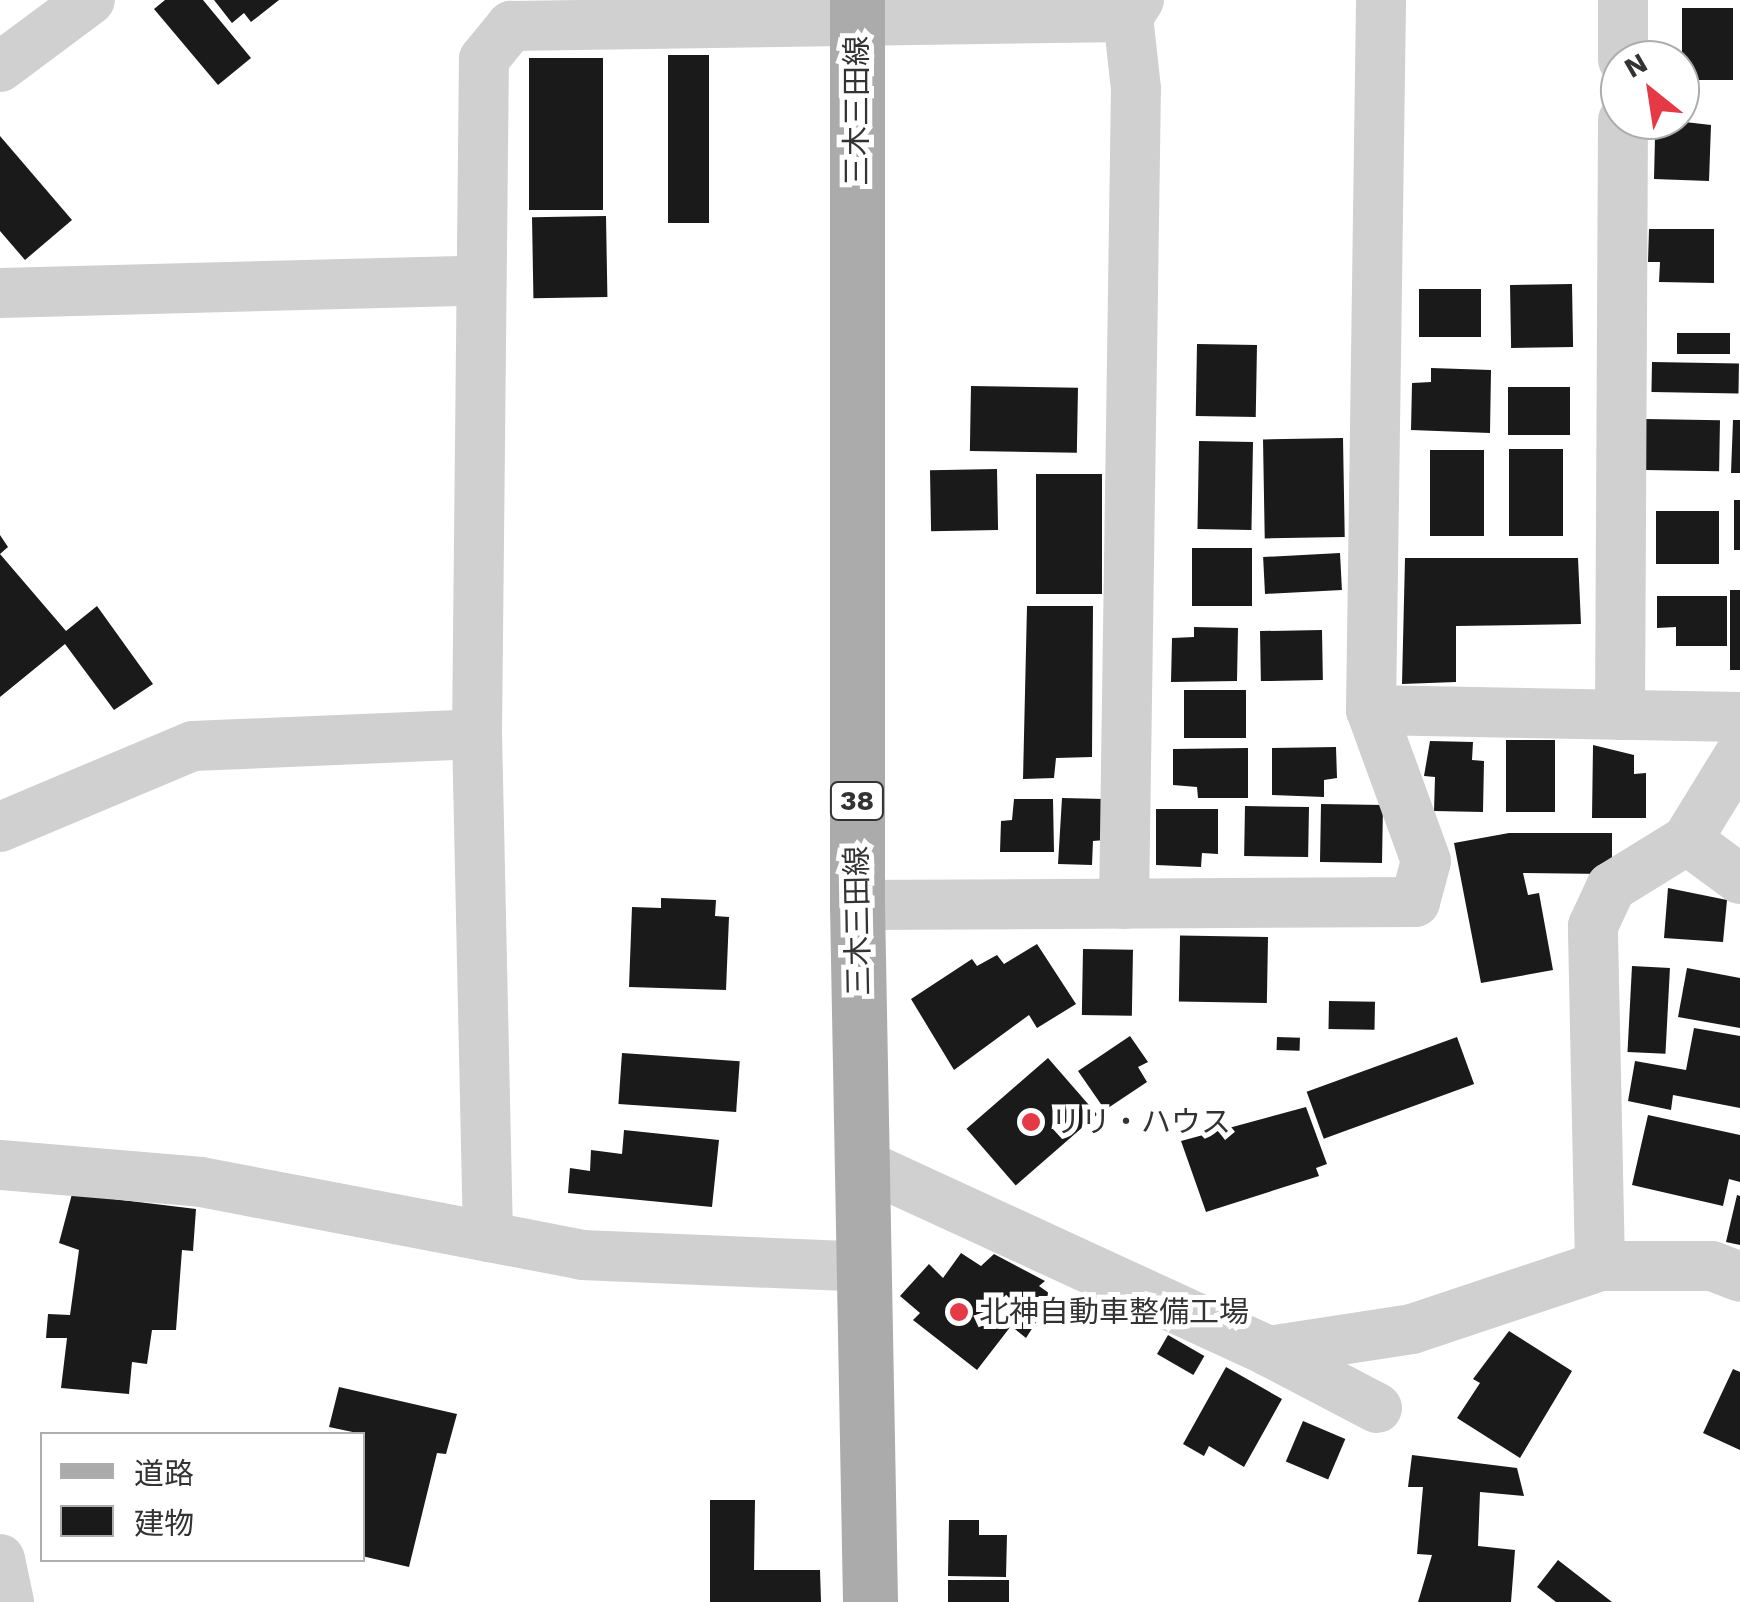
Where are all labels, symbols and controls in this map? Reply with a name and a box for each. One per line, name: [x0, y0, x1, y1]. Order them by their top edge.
street label: 三木三田線: [839, 36, 875, 186]
north arrow: [1600, 40, 1700, 140]
text: N: [1619, 46, 1653, 85]
road number: 38: [830, 778, 884, 824]
street label: 三木三田線: [839, 846, 877, 996]
place label: リリ・ハウス: [1051, 1104, 1231, 1140]
marker: リリ・ハウス: [1020, 1111, 1042, 1133]
place label: 北神自動車整備工場: [979, 1294, 1249, 1330]
marker: 北神自動車整備工場: [948, 1301, 970, 1323]
legend: [40, 1432, 365, 1562]
text: 道路: [134, 1456, 194, 1491]
text: 建物: [134, 1506, 194, 1541]

